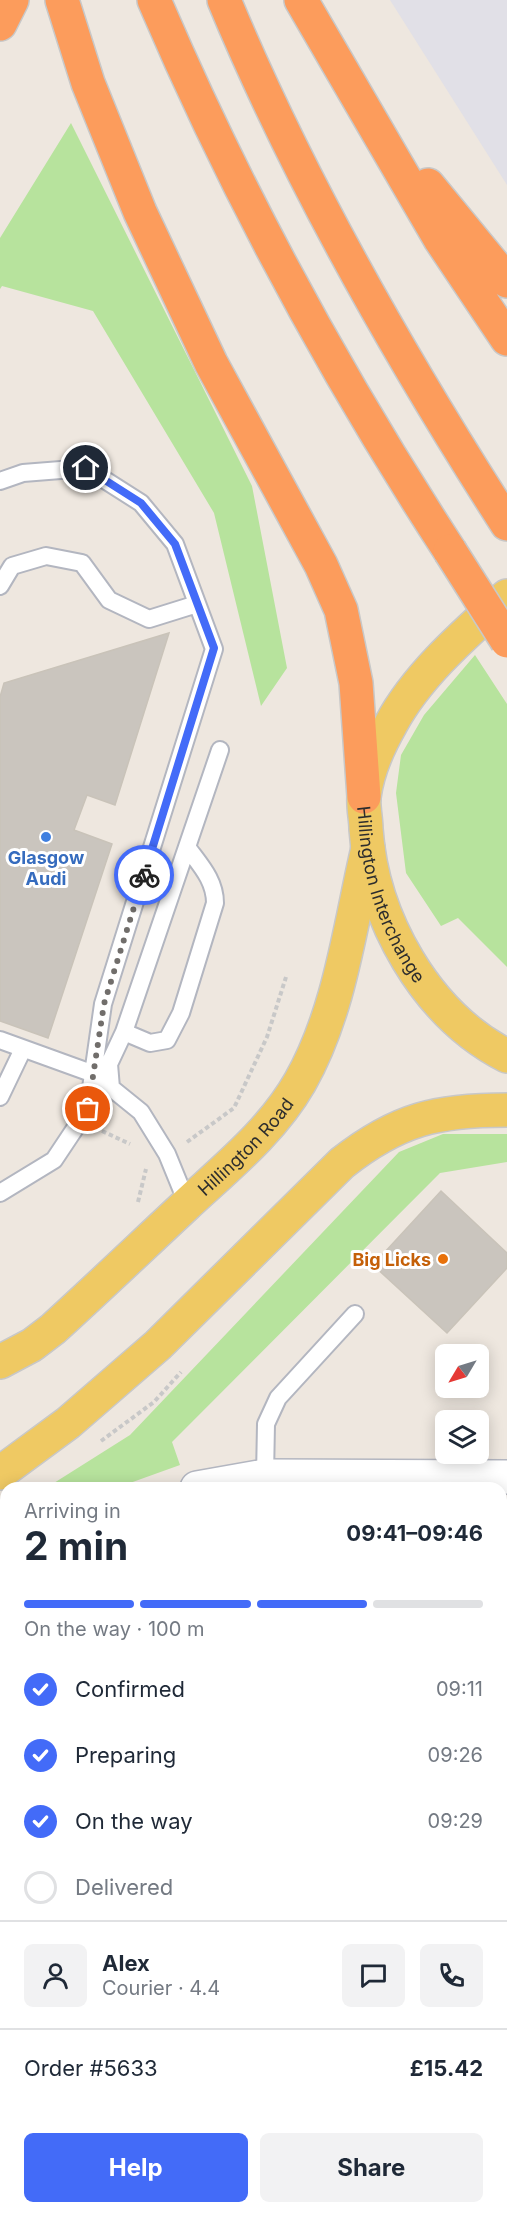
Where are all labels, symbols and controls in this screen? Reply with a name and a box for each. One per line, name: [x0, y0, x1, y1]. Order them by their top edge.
pin: [60, 442, 111, 493]
icon: home: [69, 451, 102, 484]
street label: Hillington Interchange: [353, 805, 430, 986]
marker: Glasgow Audi: [39, 830, 53, 844]
courier: [114, 845, 174, 905]
place label: Glasgow Audi: [8, 847, 85, 889]
icon: bike: [128, 859, 161, 892]
pin: [62, 1083, 113, 1134]
icon: bag: [71, 1092, 104, 1125]
street label: Hillington Road: [193, 1093, 297, 1200]
place label: Big Licks: [352, 1249, 431, 1270]
marker: Big Licks: [436, 1252, 450, 1266]
north arrow: [435, 1344, 489, 1398]
map controls: [435, 1344, 489, 1464]
button: layers: [435, 1410, 489, 1464]
text: Arriving in: [24, 1499, 121, 1523]
text: 09:41–09:46: [346, 1520, 483, 1546]
text: 2 min: [24, 1522, 128, 1569]
text: On the way · 100 m: [24, 1617, 204, 1641]
icon: check: [24, 1673, 57, 1706]
text: Confirmed: [75, 1676, 185, 1702]
text: 09:11: [436, 1677, 483, 1701]
icon: check: [24, 1739, 57, 1772]
text: Preparing: [75, 1742, 176, 1768]
text: 09:26: [428, 1743, 483, 1767]
icon: check: [24, 1805, 57, 1838]
text: On the way: [75, 1808, 193, 1834]
text: 09:29: [428, 1809, 483, 1833]
text: Delivered: [75, 1874, 173, 1900]
button: person: [24, 1944, 87, 2007]
button: chat: [342, 1944, 405, 2007]
button: phone: [420, 1944, 483, 2007]
text: Alex: [102, 1950, 150, 1976]
text: Courier · 4.4: [102, 1976, 220, 2000]
text: Order #5633: [24, 2055, 158, 2081]
text: £15.42: [410, 2055, 483, 2081]
button: Help: [24, 2133, 248, 2202]
button: Share: [260, 2133, 483, 2202]

